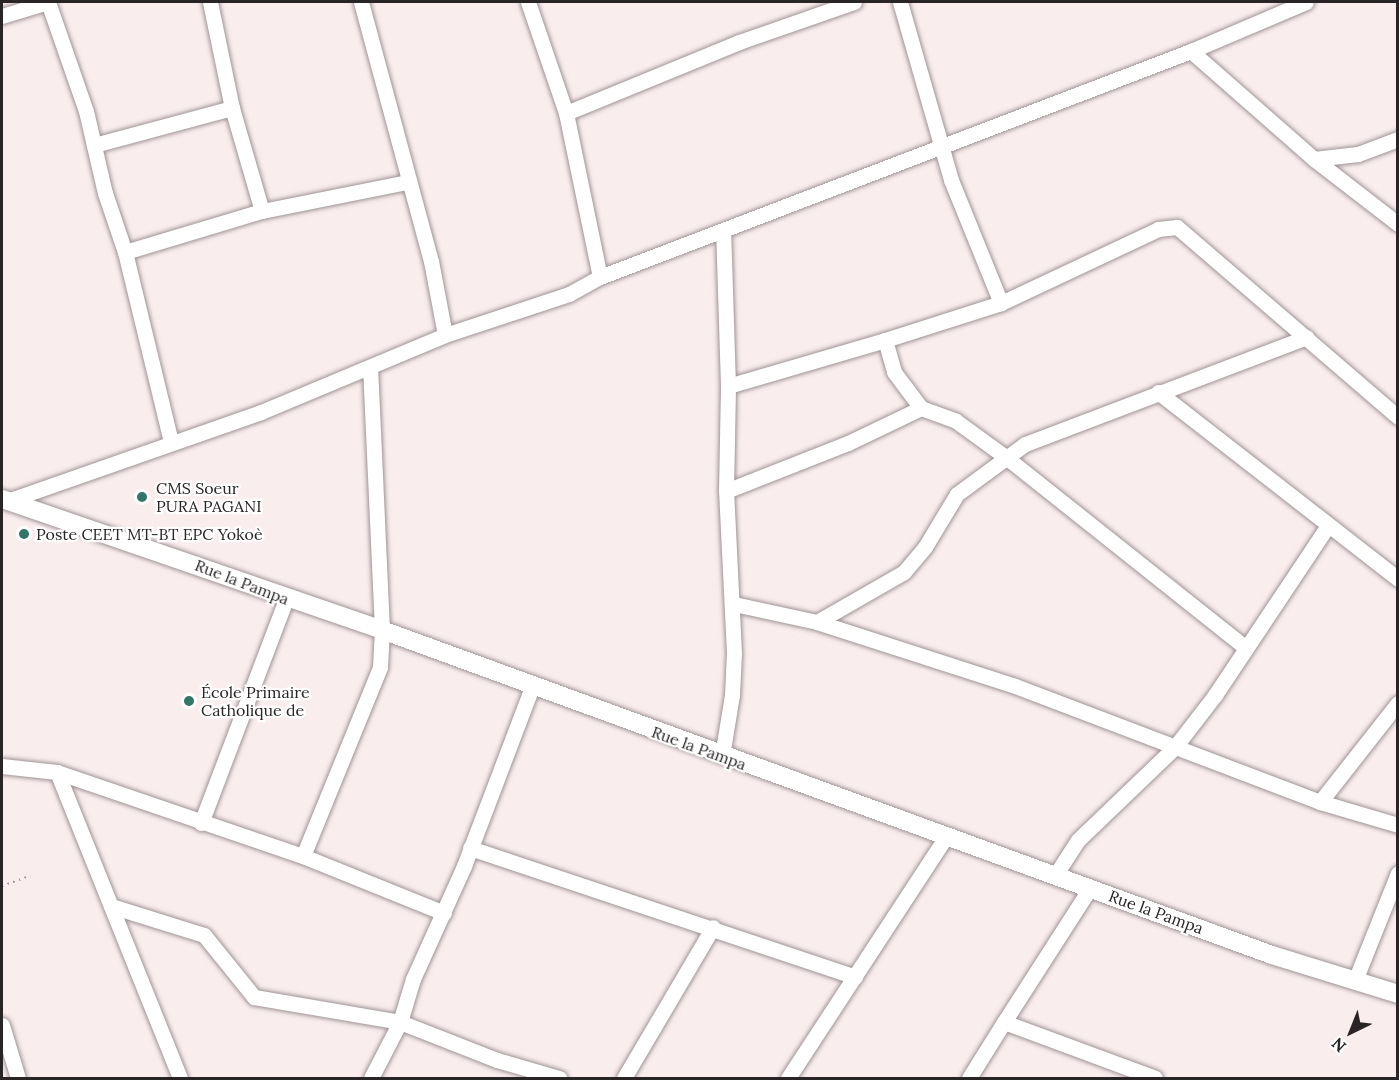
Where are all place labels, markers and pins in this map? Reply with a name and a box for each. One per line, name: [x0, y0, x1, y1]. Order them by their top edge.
place label: CMS Soeur PURA PAGANI: [156, 478, 262, 516]
marker: CMS Soeur PURA PAGANI: [133, 488, 151, 506]
place label: Poste CEET MT-BT EPC Yokoè: [36, 524, 263, 544]
marker: Poste CEET MT-BT EPC Yokoè: [17, 527, 31, 541]
place label: École Primaire Catholique de: [201, 682, 310, 720]
marker: École Primaire Catholique de: [182, 694, 196, 708]

